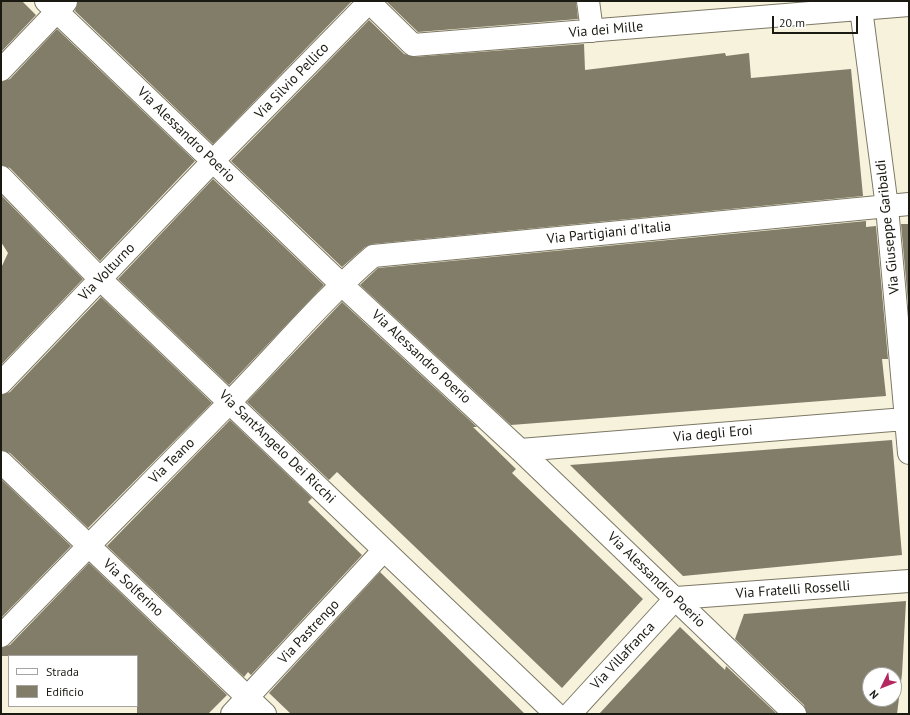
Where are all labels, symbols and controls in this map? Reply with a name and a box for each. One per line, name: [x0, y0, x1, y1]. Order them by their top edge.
scale bar: [774, 8, 860, 34]
text: 20 m: [779, 15, 805, 30]
street label: Via dei Mille: [568, 18, 644, 42]
street label: Via Silvio Pellico: [251, 39, 333, 123]
street label: Via Alessandro Poerio: [134, 84, 238, 186]
street label: Via Giuseppe Garibaldi: [873, 159, 903, 295]
street label: Via Partigiani d'Italia: [546, 218, 672, 248]
street label: Via Volturno: [75, 240, 139, 304]
street label: Via Alessandro Poerio: [368, 307, 474, 407]
street label: Via Sant'Angelo Dei Ricchi: [215, 387, 339, 507]
street label: Via degli Eroi: [673, 422, 753, 446]
street label: Via Teano: [146, 435, 198, 487]
street label: Via Alessandro Poerio: [604, 529, 708, 631]
street label: Via Solferino: [99, 556, 167, 620]
street label: Via Fratelli Rosselli: [735, 578, 851, 602]
street label: Via Pastrengo: [275, 596, 343, 668]
street label: Via Villafranca: [587, 619, 659, 693]
legend: [8, 655, 138, 707]
text: Strada: [46, 664, 79, 679]
north arrow: [862, 667, 902, 707]
text: Edificio: [46, 684, 84, 699]
text: N: [866, 687, 882, 702]

